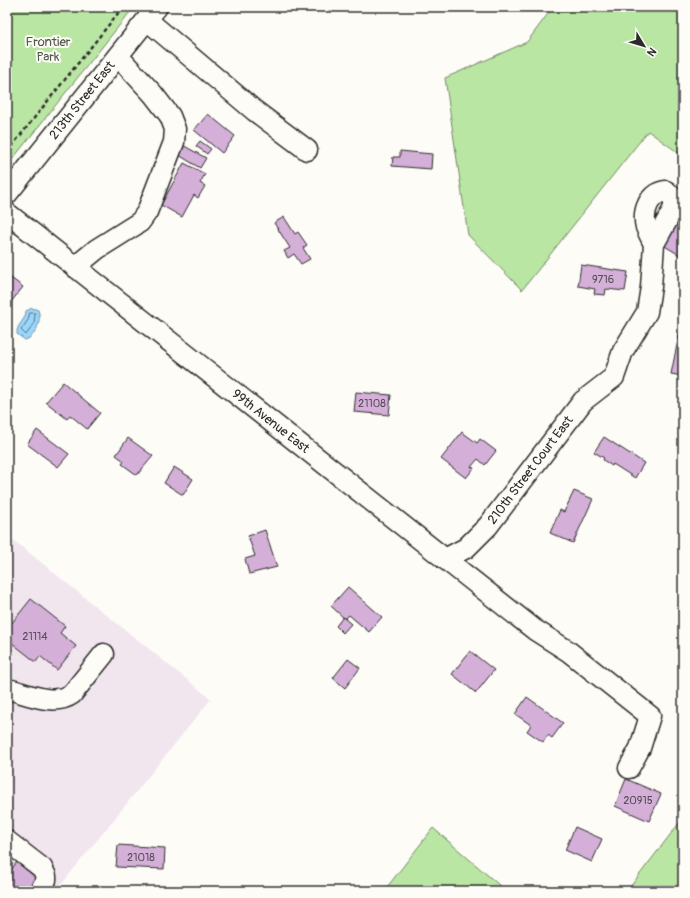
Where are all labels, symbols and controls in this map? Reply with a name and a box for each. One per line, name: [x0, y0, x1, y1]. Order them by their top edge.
north arrow: [624, 26, 664, 66]
park label: Frontier Park: [26, 34, 71, 65]
text: N: [644, 45, 659, 59]
street label: 213th Street East: [46, 57, 119, 143]
house number: 9716: [592, 273, 614, 286]
street label: 99th Avenue East: [229, 386, 313, 457]
house number: 21108: [358, 397, 386, 410]
street label: 210th Street Court East: [484, 412, 577, 527]
house number: 21114: [22, 630, 48, 643]
house number: 20915: [623, 794, 653, 807]
house number: 21018: [127, 851, 155, 864]

